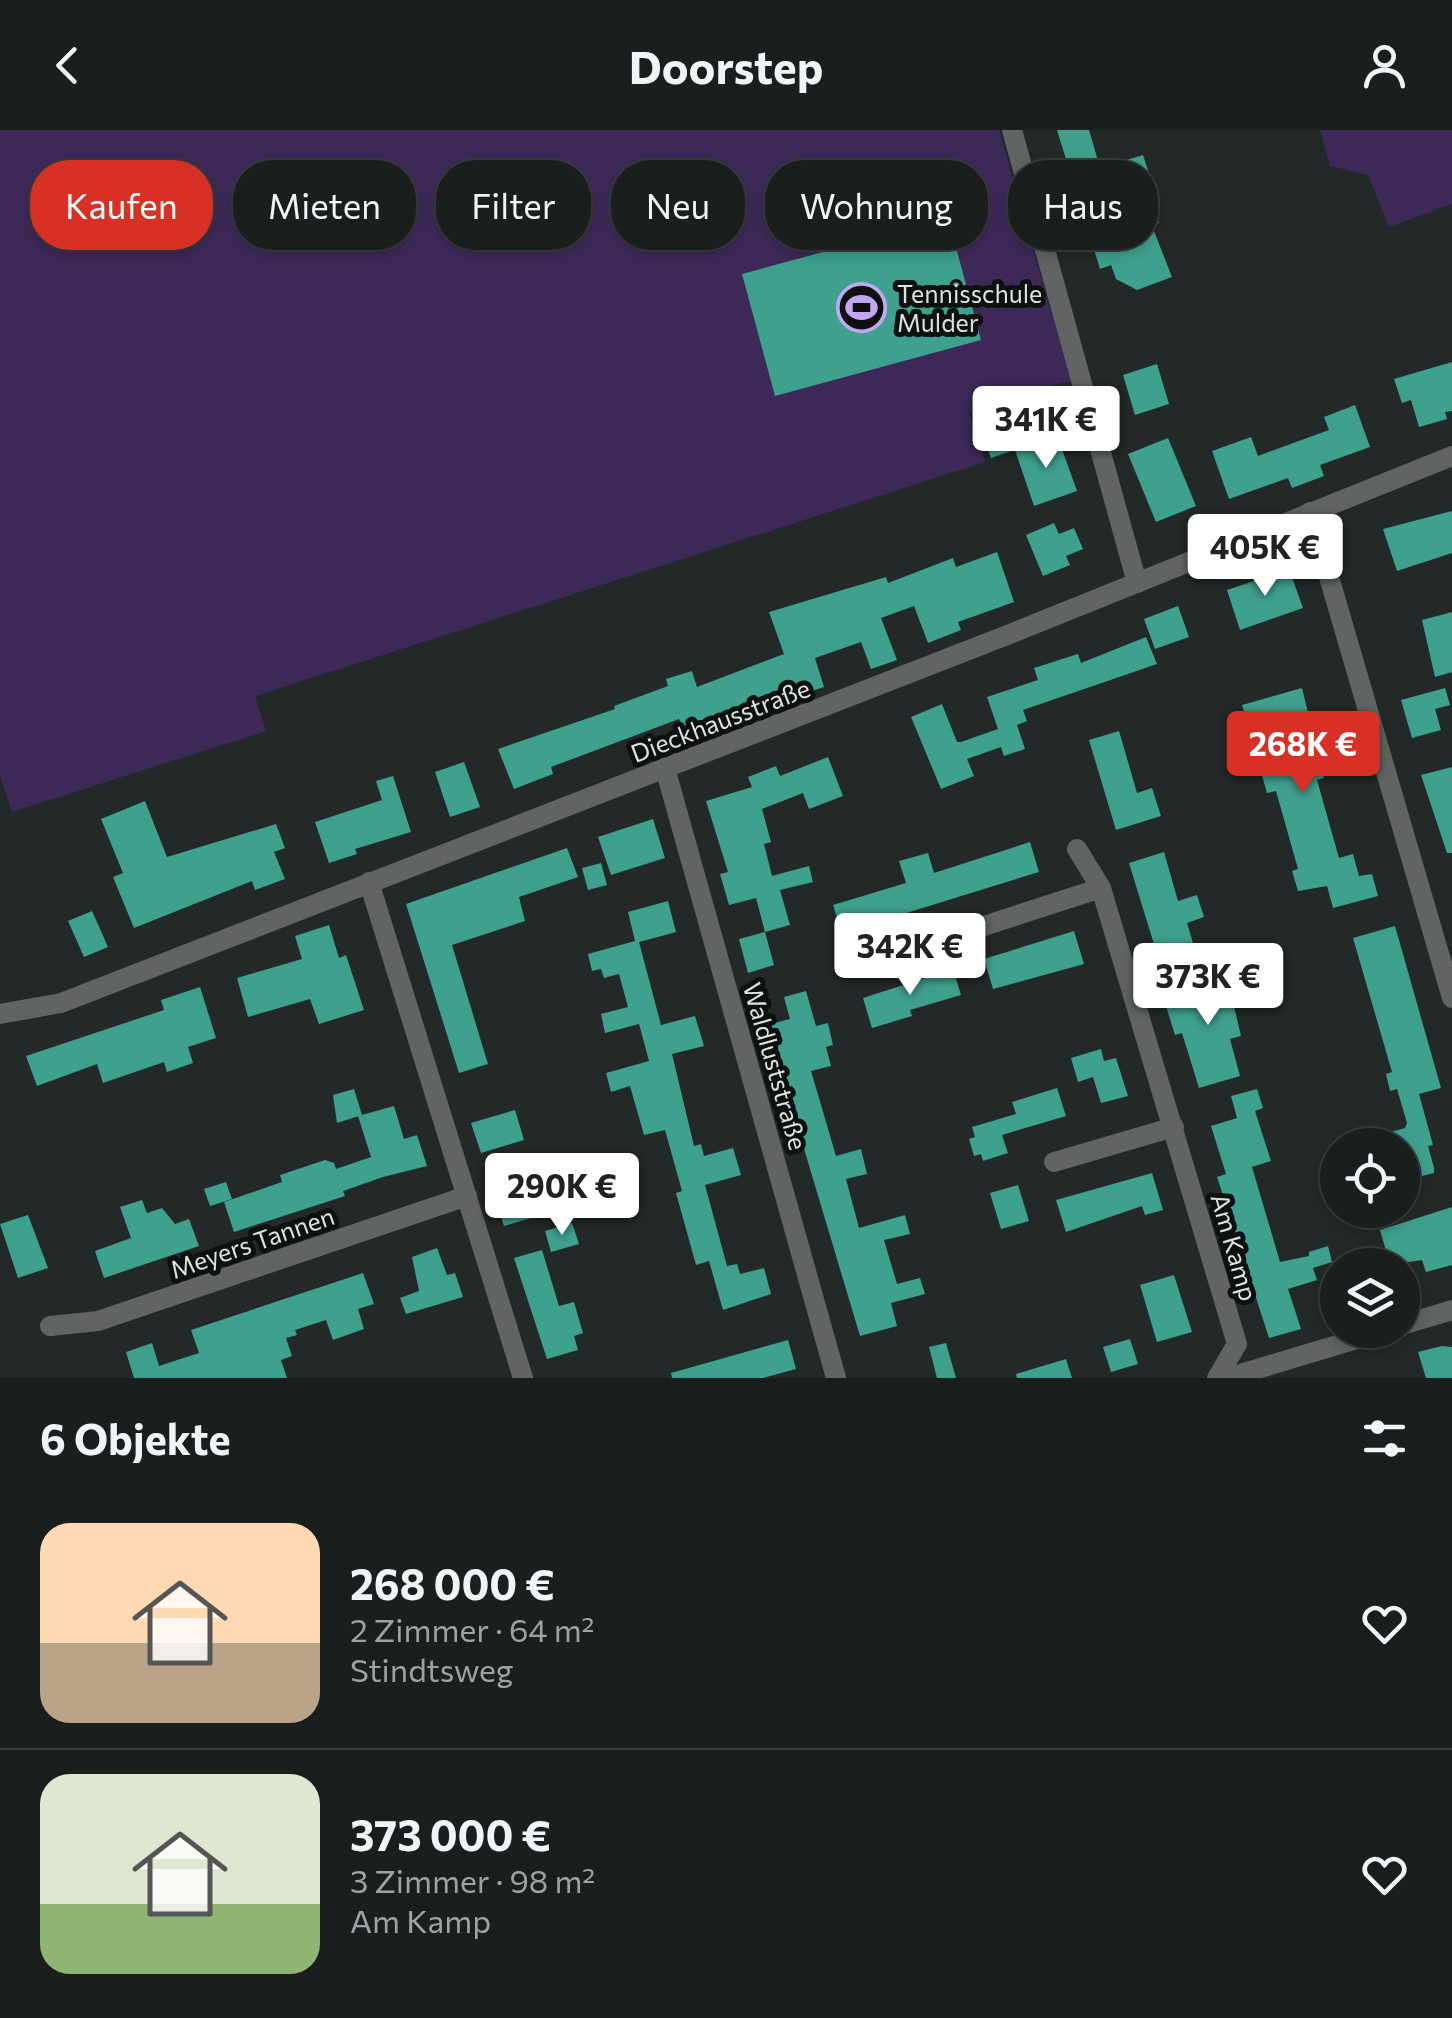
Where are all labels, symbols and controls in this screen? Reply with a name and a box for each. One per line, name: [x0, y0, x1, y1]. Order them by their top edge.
icon: back: [40, 38, 95, 93]
text: Doorstep: [629, 38, 823, 93]
icon: person: [1357, 38, 1412, 93]
chip: Kaufen: [30, 160, 213, 250]
chip: Mieten: [233, 160, 416, 250]
chip: Filter: [436, 160, 591, 250]
chip: Neu: [611, 160, 745, 250]
chip: Wohnung: [765, 160, 988, 250]
chip: Haus: [1008, 160, 1158, 250]
place label: Tennisschule Mulder: [897, 278, 1042, 337]
sports icon: Tennisschule Mulder: [836, 281, 888, 333]
pin: 341K €: [965, 386, 1127, 471]
text: 341K €: [995, 398, 1097, 438]
pin: 405K €: [1184, 514, 1346, 599]
text: 405K €: [1210, 526, 1320, 566]
street label: Dieckhausstraße: [626, 672, 814, 768]
pin: 268K €: [1222, 711, 1384, 796]
text: 268K €: [1249, 723, 1357, 763]
pin: 342K €: [829, 913, 991, 998]
text: 342K €: [856, 925, 964, 965]
pin: 373K €: [1127, 943, 1289, 1028]
text: 373K €: [1155, 955, 1261, 995]
street label: Waldluststraße: [738, 979, 814, 1153]
map controls: [1320, 1128, 1420, 1348]
button: locate: [1320, 1128, 1420, 1228]
pin: 290K €: [481, 1153, 643, 1238]
text: 290K €: [507, 1165, 617, 1205]
street label: Am Kamp: [1205, 1190, 1265, 1304]
street label: Meyers Tannen: [166, 1200, 338, 1284]
button: layers: [1320, 1248, 1420, 1348]
icon: filters: [1357, 1411, 1412, 1466]
text: 6 Objekte: [40, 1412, 231, 1464]
text: 268 000 €: [350, 1557, 555, 1609]
icon: home: [120, 1563, 240, 1683]
icon: heart: [1357, 1596, 1412, 1651]
text: 2 Zimmer · 64 m²: [350, 1609, 594, 1649]
text: Stindtsweg: [350, 1649, 513, 1689]
text: 373 000 €: [350, 1808, 551, 1860]
icon: home: [120, 1814, 240, 1934]
icon: heart: [1357, 1847, 1412, 1902]
text: 3 Zimmer · 98 m²: [350, 1860, 595, 1900]
text: Am Kamp: [350, 1900, 491, 1940]

